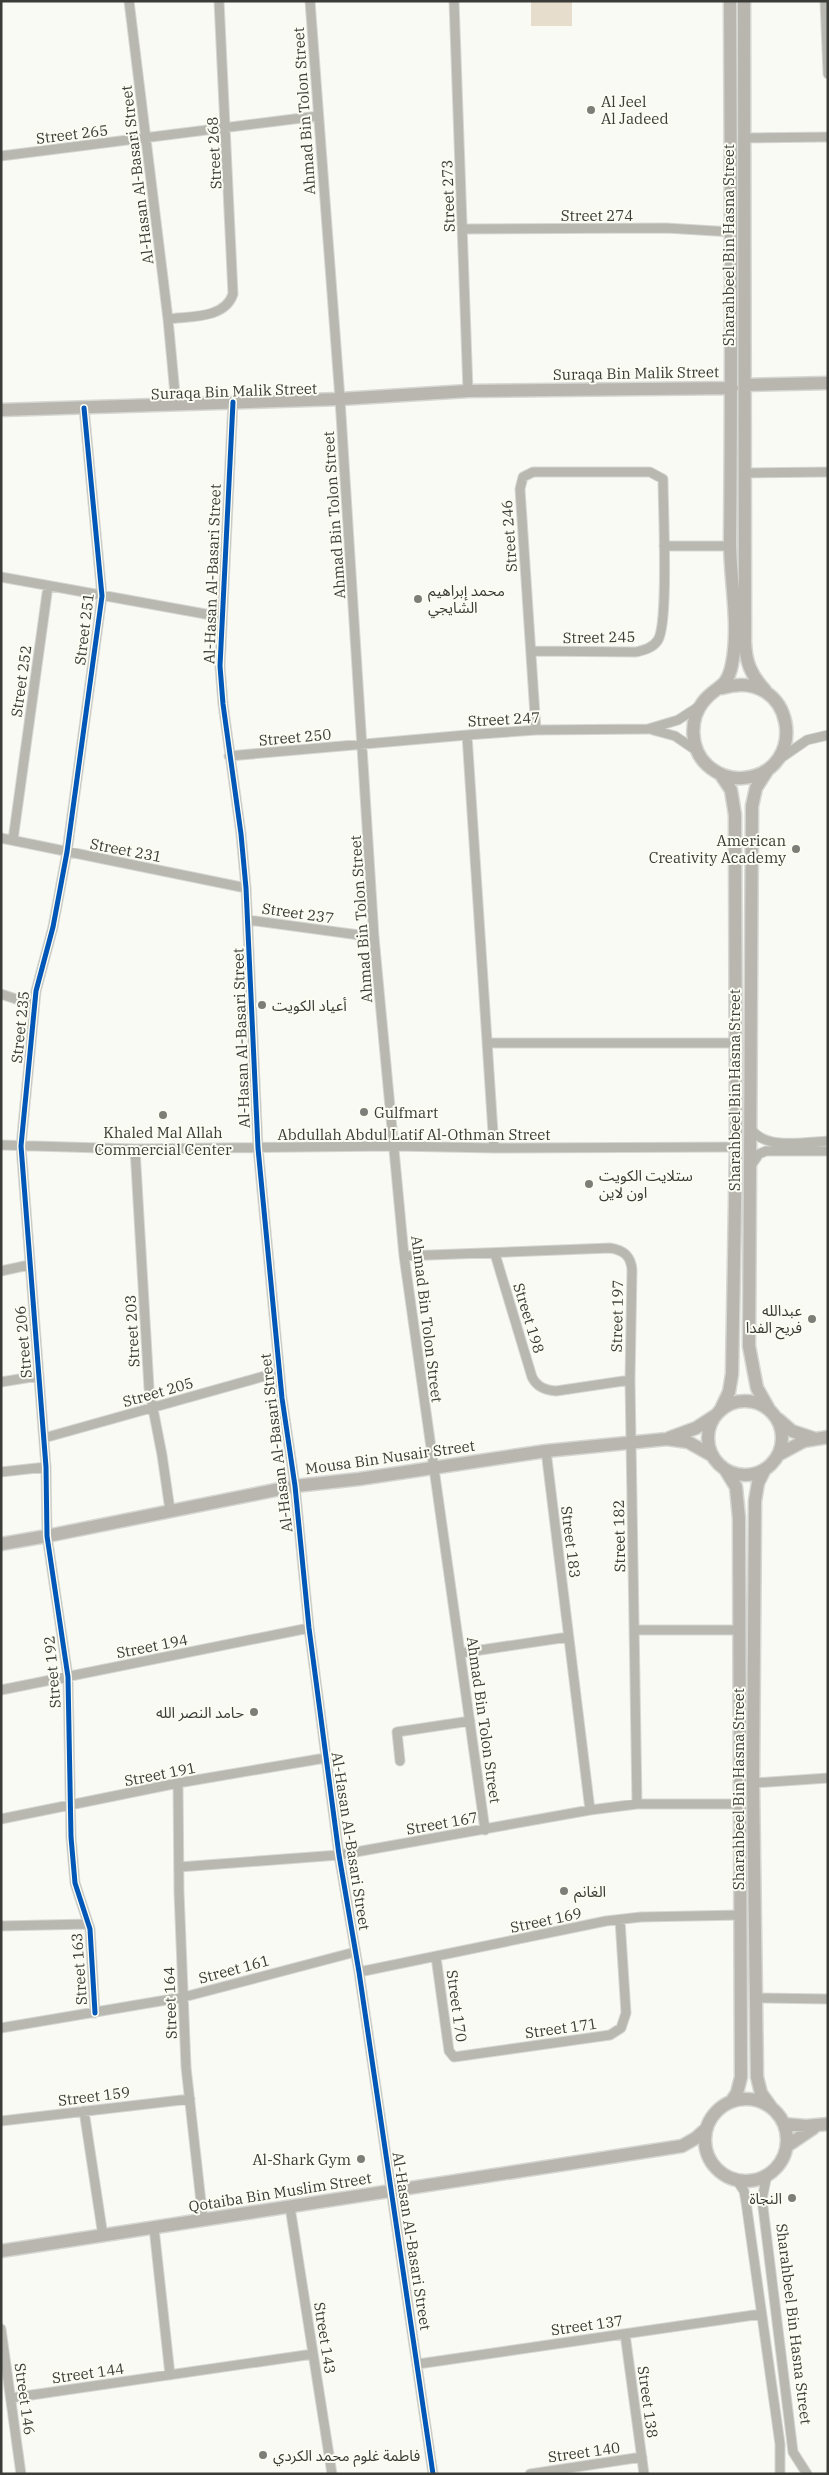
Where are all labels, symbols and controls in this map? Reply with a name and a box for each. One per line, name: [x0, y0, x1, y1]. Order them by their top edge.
street label: Ahmad Bin Tolon Street: [289, 26, 319, 196]
street label: Al-Hasan Al-Basari Street: [117, 84, 157, 266]
place label: Al Jeel Al Jadeed: [601, 92, 669, 128]
marker: Al Jeel Al Jadeed: [585, 104, 597, 116]
street label: Street 268: [203, 116, 225, 190]
street label: Street 265: [35, 120, 109, 148]
street label: Sharahbeel Bin Hasna Street: [719, 144, 738, 346]
street label: Street 273: [437, 159, 459, 233]
street label: Street 274: [561, 206, 633, 225]
street label: Suraqa Bin Malik Street: [553, 362, 719, 384]
street label: Suraqa Bin Malik Street: [151, 379, 317, 403]
street label: Ahmad Bin Tolon Street: [319, 430, 349, 600]
street label: Al-Hasan Al-Basari Street: [199, 484, 225, 664]
street label: Street 246: [497, 499, 521, 573]
place label: محمد إبراهيم الشايجي: [428, 581, 505, 619]
street label: Street 251: [70, 592, 98, 666]
marker: محمد إبراهيم الشايجي: [412, 593, 424, 605]
street label: Street 245: [563, 627, 635, 647]
street label: Street 252: [7, 644, 35, 718]
street label: Street 247: [467, 708, 541, 730]
street label: Street 250: [258, 724, 332, 750]
place label: American Creativity Academy: [649, 831, 786, 867]
street label: Street 231: [89, 834, 163, 866]
street label: Ahmad Bin Tolon Street: [346, 834, 376, 1004]
marker: American Creativity Academy: [790, 843, 802, 855]
street label: Street 237: [261, 899, 335, 927]
street label: Al-Hasan Al-Basari Street: [228, 948, 254, 1128]
street label: Sharahbeel Bin Hasna Street: [725, 989, 744, 1191]
street label: Street 235: [7, 990, 33, 1064]
place label: أعياد الكويت: [272, 996, 347, 1015]
marker: أعياد الكويت: [256, 999, 268, 1011]
place label: Gulfmart: [374, 1103, 438, 1122]
marker: Gulfmart: [358, 1106, 370, 1118]
marker: Khaled Mal Allah Commercial Center: [157, 1109, 169, 1121]
place label: Khaled Mal Allah Commercial Center: [94, 1123, 232, 1159]
street label: Abdullah Abdul Latif Al-Othman Street: [277, 1125, 551, 1144]
place label: ستلايت الكويت اون لاين: [599, 1166, 693, 1202]
marker: ستلايت الكويت اون لاين: [583, 1178, 595, 1190]
street label: Ahmad Bin Tolon Street: [407, 1234, 447, 1404]
street label: Street 198: [509, 1280, 549, 1356]
street label: Street 197: [607, 1280, 627, 1352]
street label: Street 203: [121, 1294, 143, 1368]
place label: عبدالله فريح الفدا: [746, 1301, 802, 1340]
street label: Street 206: [10, 1305, 36, 1379]
marker: عبدالله فريح الفدا: [806, 1313, 818, 1325]
street label: Al-Hasan Al-Basari Street: [256, 1352, 296, 1534]
street label: Street 205: [120, 1373, 196, 1411]
street label: Mousa Bin Nusair Street: [304, 1436, 476, 1478]
street label: Street 182: [609, 1500, 629, 1572]
street label: Street 183: [557, 1505, 585, 1579]
street label: Street 194: [115, 1630, 189, 1662]
street label: Street 192: [39, 1635, 65, 1709]
street label: Ahmad Bin Tolon Street: [463, 1635, 505, 1805]
street label: Sharahbeel Bin Hasna Street: [729, 1688, 748, 1890]
place label: حامد النصر الله: [156, 1703, 244, 1722]
marker: حامد النصر الله: [248, 1706, 260, 1718]
street label: Al-Hasan Al-Basari Street: [328, 1750, 374, 1932]
street label: Street 191: [123, 1758, 197, 1790]
street label: Street 167: [405, 1807, 479, 1839]
place label: الغانم: [574, 1882, 606, 1903]
marker: الغانم: [558, 1885, 570, 1897]
street label: Street 169: [509, 1903, 583, 1937]
street label: Street 163: [67, 1932, 91, 2006]
street label: Street 161: [196, 1950, 272, 1988]
street label: Street 164: [159, 1966, 181, 2040]
street label: Street 170: [443, 1969, 471, 2043]
street label: Street 171: [524, 2014, 598, 2042]
street label: Street 159: [57, 2082, 131, 2110]
place label: Al-Shark Gym: [252, 2150, 351, 2169]
street label: Al-Hasan Al-Basari Street: [389, 2150, 435, 2332]
marker: Al-Shark Gym: [355, 2153, 367, 2165]
street label: Qotaiba Bin Muslim Street: [187, 2168, 373, 2216]
place label: النجاة: [749, 2189, 782, 2208]
marker: النجاة: [786, 2192, 798, 2204]
street label: Sharahbeel Bin Hasna Street: [772, 2222, 816, 2426]
street label: Street 143: [310, 2301, 340, 2375]
street label: Street 137: [550, 2311, 624, 2339]
street label: Street 144: [51, 2359, 125, 2387]
street label: Street 146: [11, 2362, 39, 2436]
street label: Street 138: [634, 2365, 662, 2439]
street label: Street 140: [547, 2438, 621, 2466]
place label: فاطمة غلوم محمد الكردي: [273, 2446, 421, 2467]
marker: فاطمة غلوم محمد الكردي: [257, 2449, 269, 2461]

